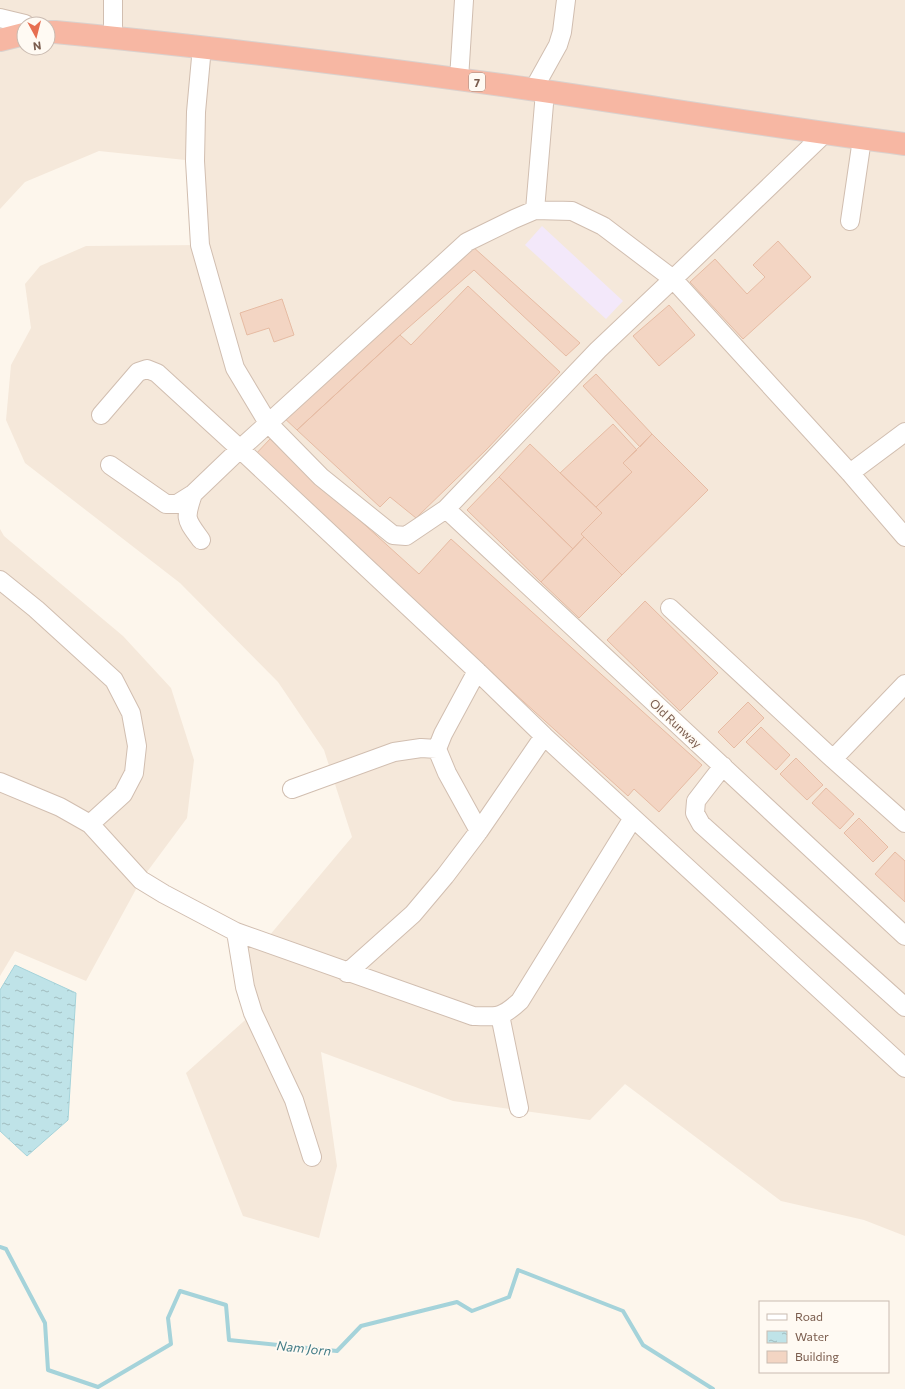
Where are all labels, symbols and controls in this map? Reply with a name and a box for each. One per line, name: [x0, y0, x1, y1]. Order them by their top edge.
north arrow: [16, 16, 56, 56]
text: N: [32, 39, 42, 53]
road number: 7: [469, 73, 485, 91]
street label: Old Runway: [647, 696, 705, 750]
legend: [759, 1301, 889, 1373]
text: Road: [795, 1309, 823, 1323]
text: Water: [795, 1329, 829, 1343]
water label: Nam Jorn: [276, 1337, 332, 1359]
text: Building: [795, 1349, 839, 1363]

